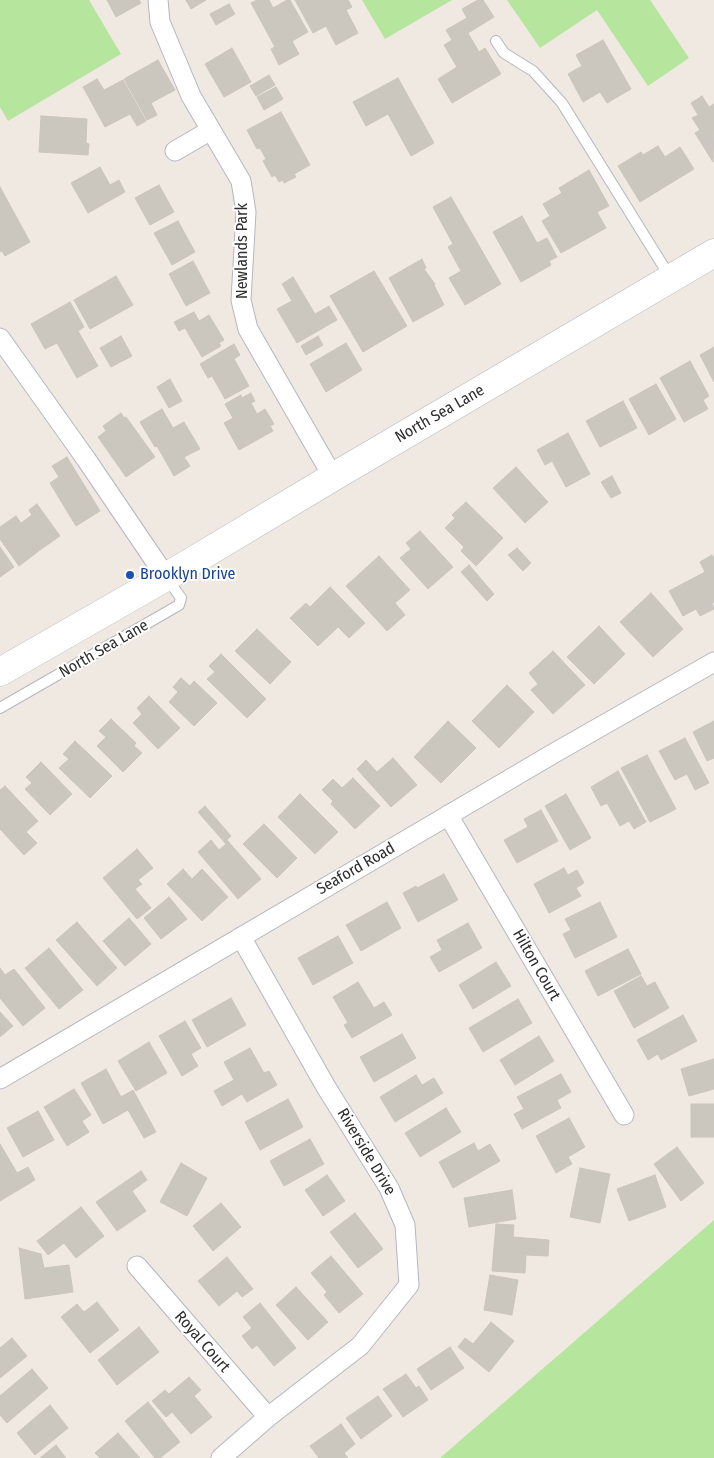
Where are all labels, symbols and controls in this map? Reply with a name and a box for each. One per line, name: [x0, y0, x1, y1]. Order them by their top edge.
street label: Newlands Park: [233, 203, 253, 299]
street label: North Sea Lane: [392, 381, 488, 447]
place label: Brooklyn Drive: [140, 565, 235, 585]
marker: Brooklyn Drive: [124, 569, 136, 581]
street label: North Sea Lane: [56, 616, 152, 682]
street label: Seaford Road: [313, 839, 399, 899]
street label: Hilton Court: [508, 926, 564, 1004]
street label: Riverside Drive: [333, 1105, 399, 1199]
street label: Royal Court: [170, 1307, 234, 1377]

